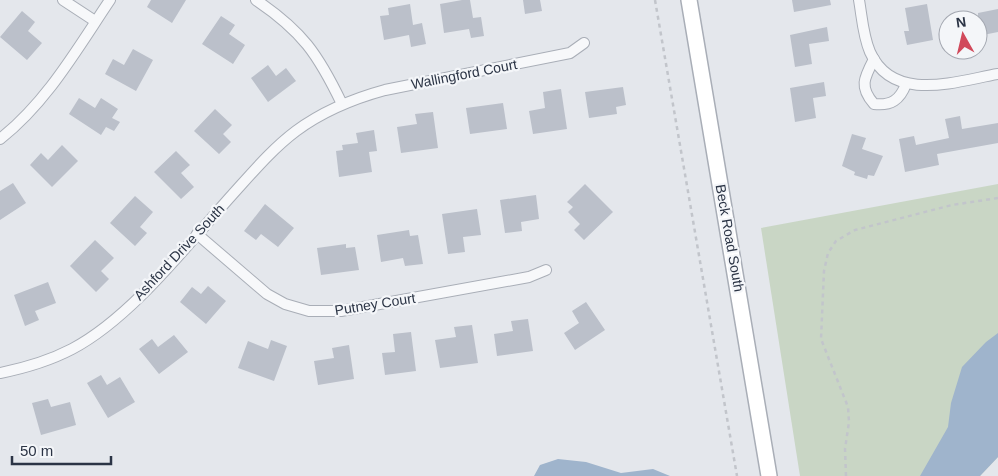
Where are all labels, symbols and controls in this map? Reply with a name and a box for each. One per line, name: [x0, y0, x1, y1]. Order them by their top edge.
north arrow: [938, 10, 988, 60]
text: N: [955, 13, 967, 31]
street label: Wallingford Court: [410, 56, 518, 92]
street label: Beck Road South: [713, 183, 747, 293]
street label: Ashford Drive South: [130, 201, 228, 303]
street label: Putney Court: [333, 290, 417, 318]
scale bar: [12, 434, 111, 466]
text: 50 m: [20, 442, 53, 459]

